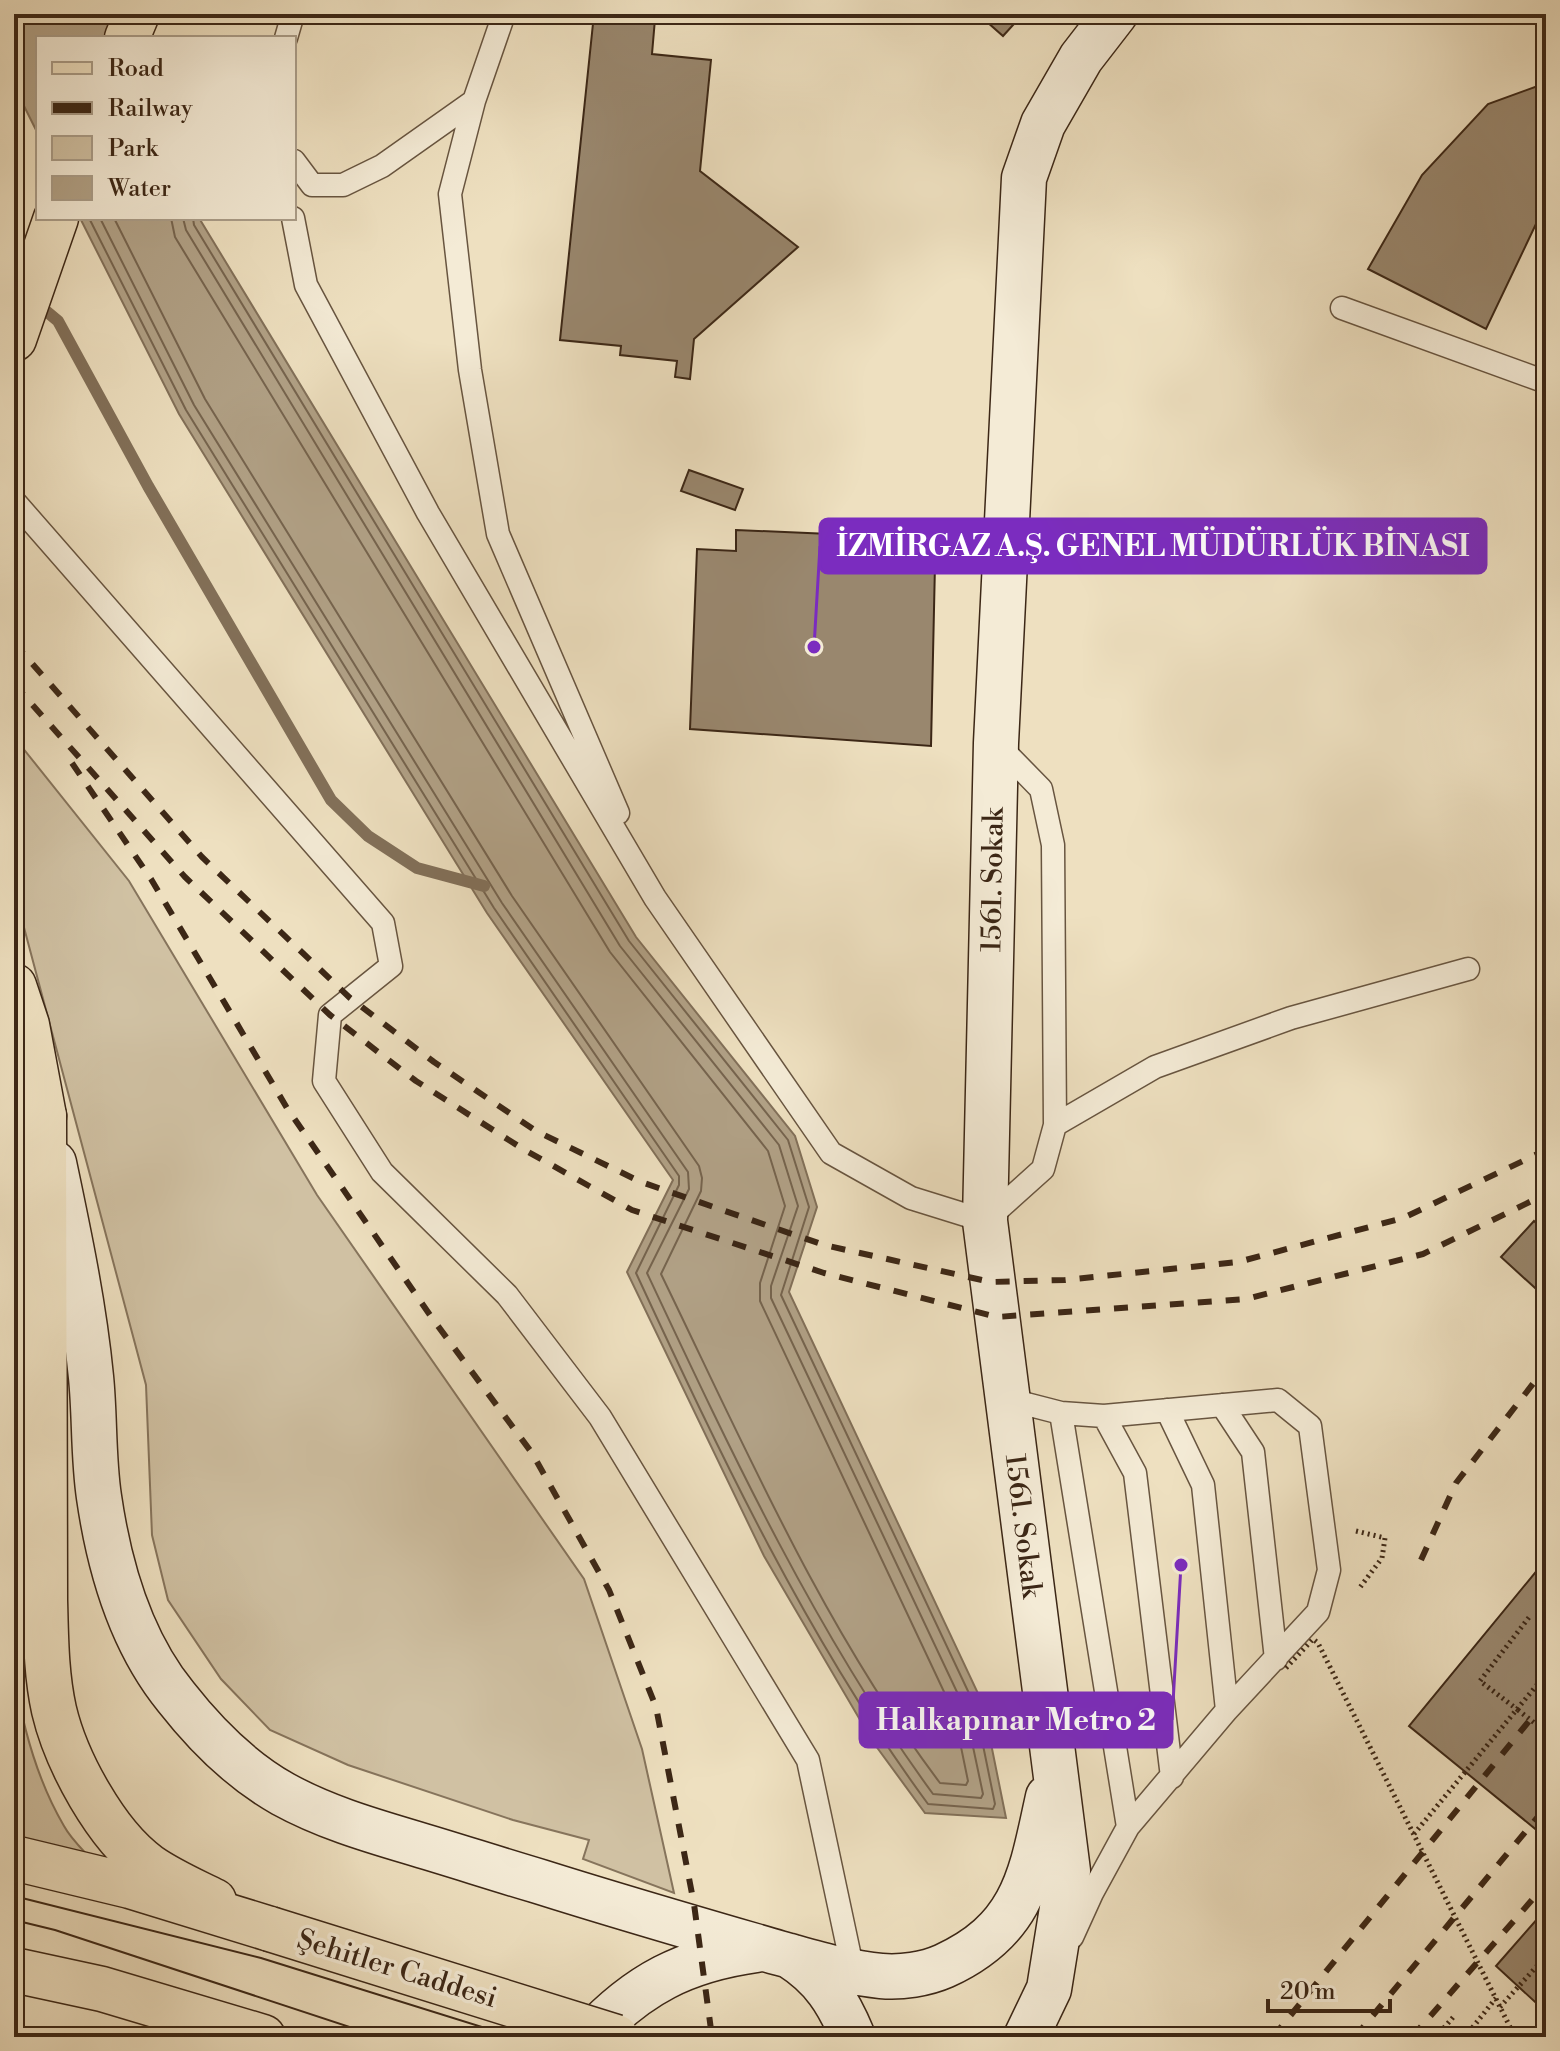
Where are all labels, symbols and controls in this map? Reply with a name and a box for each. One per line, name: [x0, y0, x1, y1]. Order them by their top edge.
legend: [36, 36, 296, 220]
text: Road: [108, 54, 164, 84]
text: Railway: [108, 94, 193, 124]
text: Park: [108, 134, 159, 164]
text: Water: [107, 174, 171, 204]
callout: İZMİRGAZ A.Ş. GENEL MÜDÜRLÜK BİNASI: [820, 519, 1486, 573]
text: İZMİRGAZ A.Ş. GENEL MÜDÜRLÜK BİNASI: [836, 526, 1470, 566]
street label: 1561. Sokak: [974, 806, 1012, 952]
street label: 1561. Sokak: [997, 1452, 1049, 1601]
callout: Halkapınar Metro 2: [860, 1693, 1172, 1747]
text: Halkapınar Metro 2: [876, 1702, 1156, 1740]
street label: Şehitler Caddesi: [293, 1922, 501, 2016]
scale bar: [1268, 1963, 1390, 2013]
text: 20 m: [1280, 1977, 1336, 2007]

